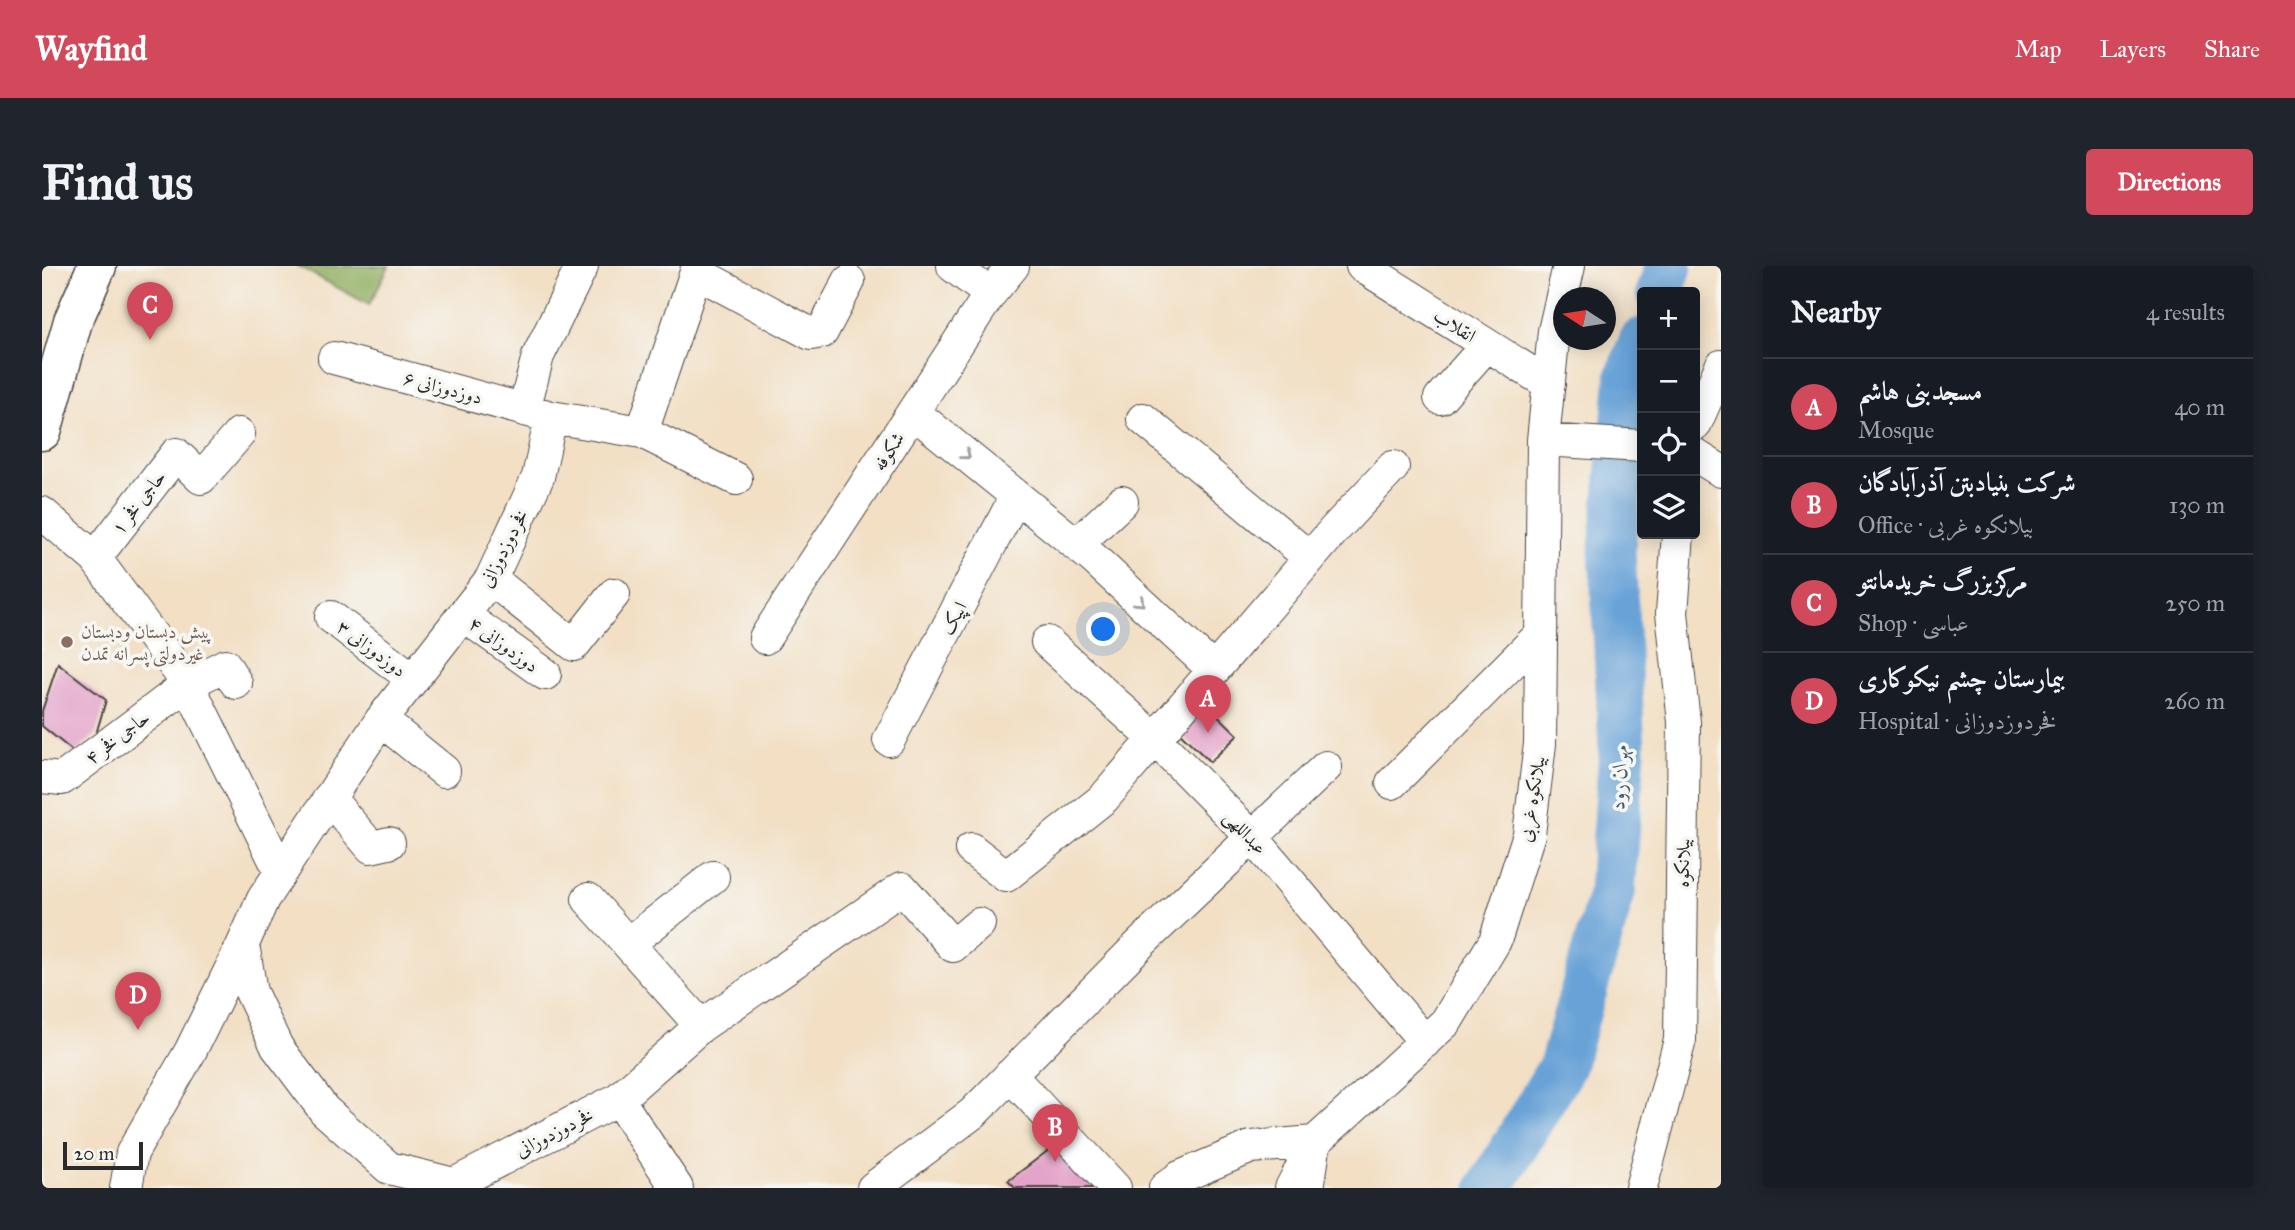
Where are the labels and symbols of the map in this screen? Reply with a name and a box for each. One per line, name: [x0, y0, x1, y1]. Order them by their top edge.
pin: C: [127, 282, 173, 340]
north arrow: [1553, 287, 1616, 350]
street label: انقلاب: [1429, 304, 1480, 347]
street label: دوزدوزانی ۶: [401, 366, 485, 409]
street label: شکوفه: [868, 428, 910, 475]
one-way arrow: [959, 447, 971, 460]
street label: حاجی فخر ۱: [106, 466, 171, 540]
street label: فخردوزدوزانی: [474, 505, 534, 592]
one-way arrow: [1132, 594, 1145, 606]
street label: اپیک: [935, 598, 973, 640]
street label: دوزدوزانی ۴: [464, 611, 543, 677]
your location: [1086, 612, 1120, 646]
street label: دوزدوزانی ۳: [333, 615, 411, 682]
place label: پیش دبستان ودبستان غیردولتی پسرانه تمدن: [81, 620, 212, 668]
marker: پیش دبستان ودبستان غیردولتی پسرانه تمدن: [59, 634, 75, 650]
pin: A: [1185, 675, 1231, 733]
street label: حاجی فخر ۴: [80, 706, 155, 770]
water label: مهران رود: [1604, 744, 1635, 811]
street label: بیلانکوه غربی: [1513, 754, 1553, 844]
street label: عبداللهی: [1218, 805, 1272, 861]
street label: بیلانکوه: [1671, 838, 1695, 888]
pin: D: [115, 972, 161, 1030]
street label: فخردوزدوزانی: [511, 1103, 598, 1163]
pin: B: [1032, 1104, 1078, 1162]
scale bar: [63, 1139, 144, 1171]

